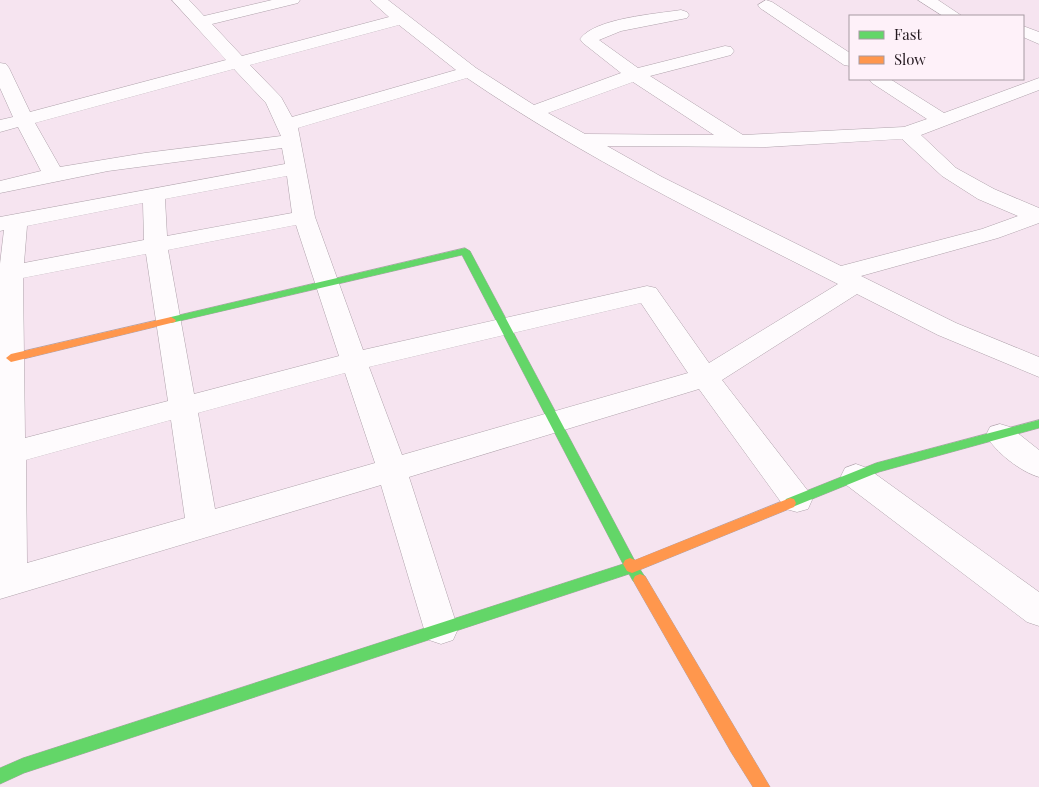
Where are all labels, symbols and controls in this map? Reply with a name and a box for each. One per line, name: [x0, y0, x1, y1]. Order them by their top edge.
legend: [849, 15, 1024, 80]
text: Fast: [894, 24, 923, 44]
text: Slow: [894, 49, 926, 69]

